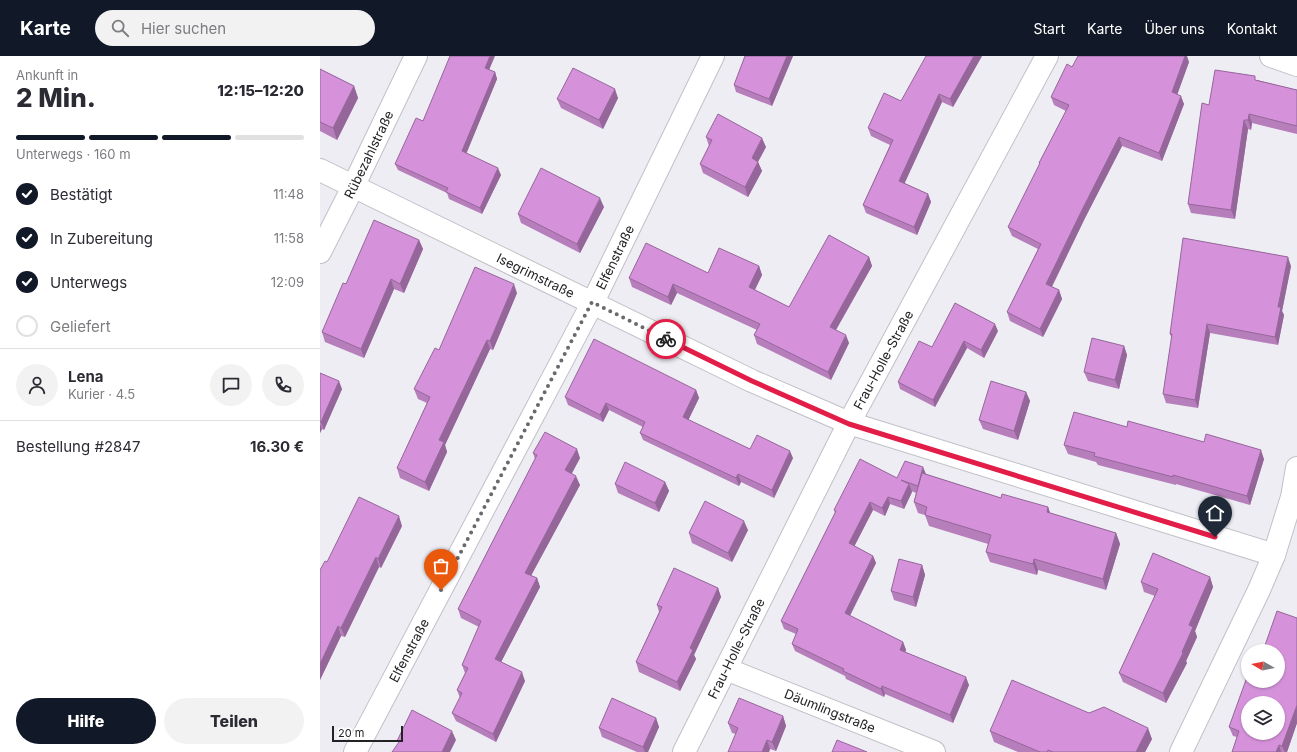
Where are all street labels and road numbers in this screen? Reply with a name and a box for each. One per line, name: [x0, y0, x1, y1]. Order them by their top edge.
street label: Rübezahlstraße: [341, 108, 397, 201]
street label: Elfenstraße: [592, 222, 637, 292]
street label: Isegrimstraße: [494, 250, 577, 301]
street label: Frau-Holle-Straße: [850, 307, 916, 412]
street label: Frau-Holle-Straße: [704, 595, 768, 701]
street label: Elfenstraße: [385, 616, 432, 685]
street label: Däumlingstraße: [782, 685, 878, 736]

